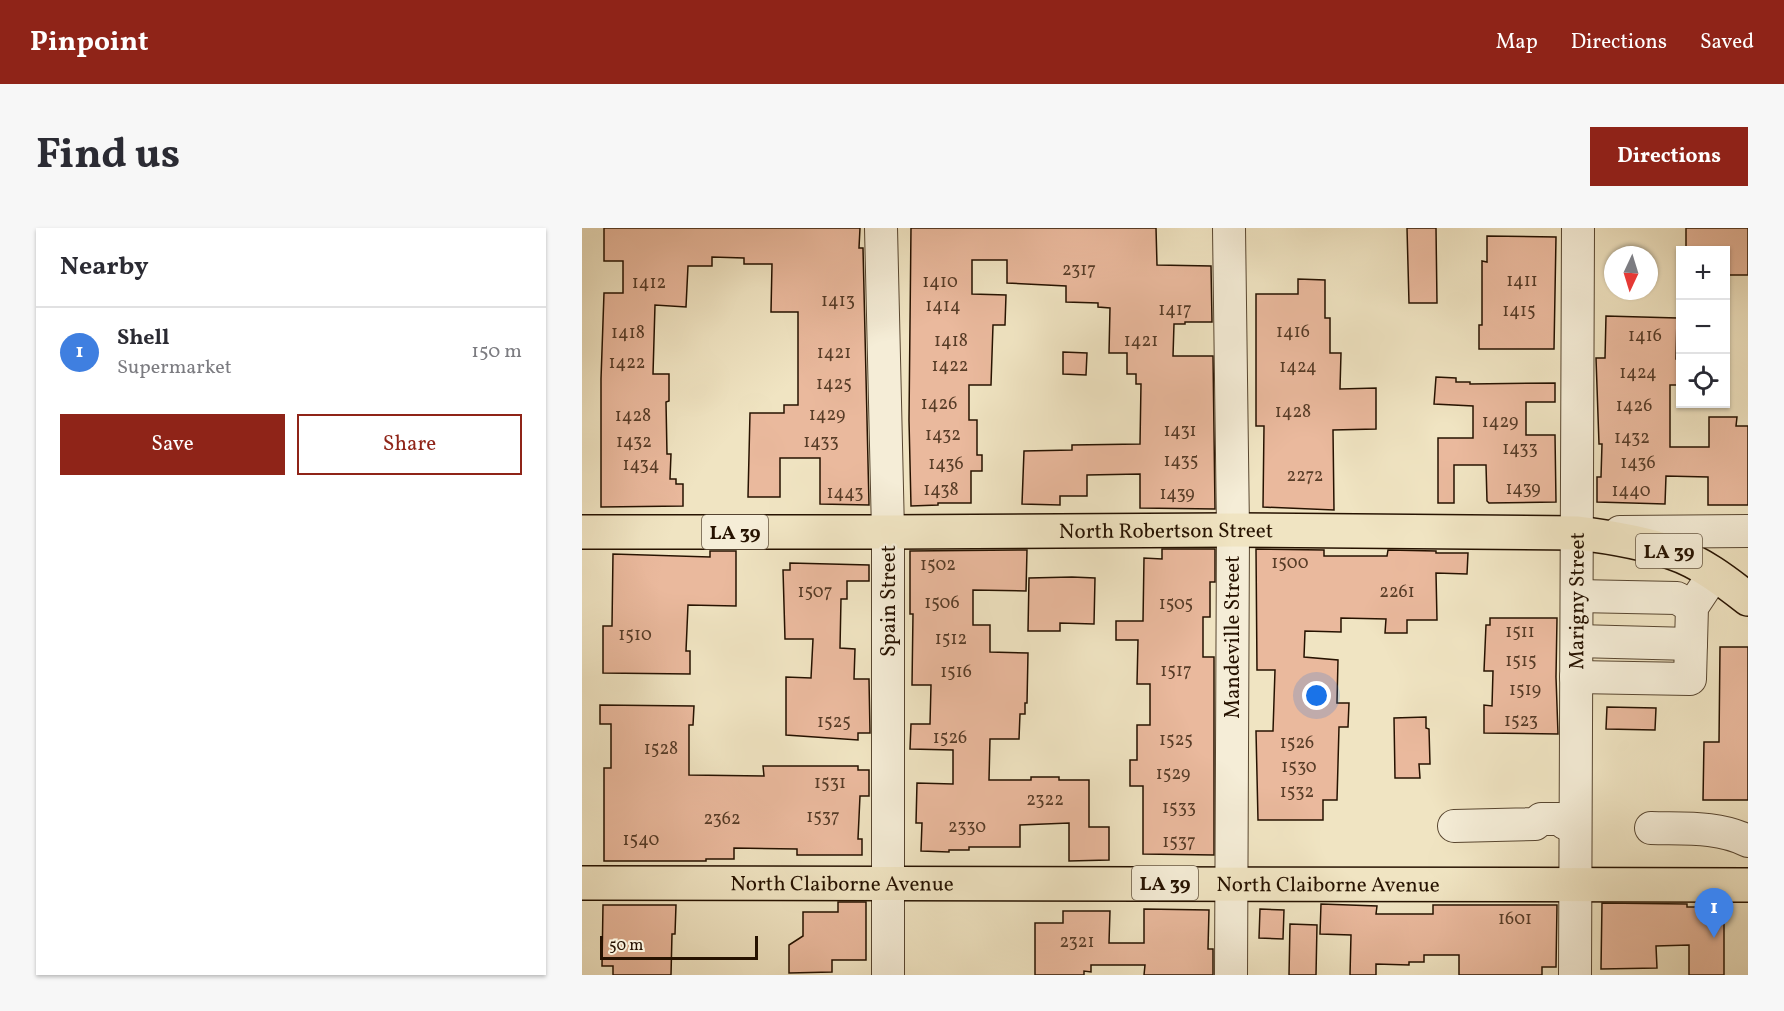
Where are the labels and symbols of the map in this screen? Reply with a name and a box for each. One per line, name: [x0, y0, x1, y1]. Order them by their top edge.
north arrow: [1604, 246, 1658, 300]
house number: 2317: [1062, 258, 1096, 283]
house number: 1411: [1506, 269, 1538, 294]
house number: 1410: [922, 270, 958, 295]
house number: 1412: [632, 271, 666, 296]
house number: 1413: [821, 289, 855, 314]
house number: 1414: [925, 294, 961, 319]
house number: 1417: [1158, 298, 1192, 323]
house number: 1415: [1502, 299, 1536, 324]
house number: 1416: [1276, 320, 1310, 345]
house number: 1418: [611, 321, 645, 346]
house number: 1416: [1628, 324, 1662, 349]
house number: 1418: [934, 329, 968, 354]
house number: 1421: [1124, 329, 1158, 354]
house number: 1421: [817, 341, 851, 366]
house number: 1422: [608, 351, 646, 376]
house number: 1422: [931, 354, 969, 379]
house number: 1424: [1279, 355, 1317, 380]
house number: 1424: [1619, 361, 1657, 386]
house number: 1425: [816, 372, 852, 397]
house number: 1426: [921, 392, 957, 417]
house number: 1426: [1616, 394, 1652, 419]
house number: 1428: [1275, 400, 1311, 425]
house number: 1429: [809, 403, 845, 428]
house number: 1428: [615, 404, 651, 429]
house number: 1429: [1482, 410, 1518, 435]
house number: 1431: [1163, 419, 1197, 444]
house number: 1432: [925, 423, 961, 448]
house number: 1432: [1614, 426, 1650, 451]
house number: 1432: [616, 430, 652, 455]
house number: 1433: [803, 430, 839, 455]
house number: 1433: [1502, 437, 1538, 462]
house number: 1435: [1164, 449, 1198, 474]
house number: 1436: [1620, 451, 1656, 476]
house number: 1436: [928, 452, 964, 477]
house number: 1434: [623, 453, 660, 478]
house number: 2272: [1287, 464, 1323, 489]
house number: 1439: [1505, 477, 1541, 502]
house number: 1438: [923, 478, 959, 503]
house number: 1440: [1612, 479, 1651, 504]
house number: 1443: [827, 481, 864, 506]
house number: 1439: [1159, 482, 1195, 507]
road number: LA 39: [702, 515, 768, 549]
street label: North Robertson Street: [1059, 517, 1273, 547]
street label: Marigny Street: [1563, 532, 1593, 670]
road number: LA 39: [1636, 534, 1702, 568]
street label: Spain Street: [875, 545, 904, 657]
house number: 1500: [1271, 551, 1309, 576]
house number: 1502: [920, 553, 956, 578]
street label: Mandeville Street: [1219, 555, 1248, 719]
house number: 1507: [798, 580, 832, 605]
house number: 2261: [1379, 580, 1415, 605]
house number: 1506: [924, 591, 960, 616]
house number: 1505: [1159, 592, 1193, 617]
house number: 1511: [1505, 620, 1535, 645]
house number: 1510: [618, 623, 652, 648]
house number: 1512: [935, 627, 967, 652]
house number: 1515: [1505, 649, 1537, 674]
house number: 1517: [1160, 659, 1192, 684]
house number: 1516: [940, 660, 972, 685]
house number: 1519: [1509, 678, 1541, 703]
your location: [1302, 681, 1331, 710]
house number: 1523: [1504, 709, 1538, 734]
house number: 1525: [817, 710, 851, 735]
house number: 1526: [933, 726, 967, 751]
house number: 1525: [1159, 728, 1193, 753]
house number: 1526: [1280, 731, 1314, 756]
house number: 1528: [644, 737, 678, 762]
house number: 1530: [1281, 755, 1317, 780]
house number: 1529: [1156, 762, 1190, 787]
house number: 1531: [814, 771, 846, 796]
house number: 1532: [1280, 780, 1314, 805]
house number: 2322: [1026, 788, 1064, 813]
house number: 1533: [1162, 796, 1196, 821]
house number: 1537: [806, 805, 840, 830]
house number: 2362: [703, 807, 741, 832]
house number: 2330: [948, 815, 986, 840]
house number: 1540: [623, 828, 660, 853]
house number: 1537: [1162, 830, 1196, 855]
road number: LA 39: [1132, 866, 1198, 900]
street label: North Claiborne Avenue: [730, 870, 954, 900]
street label: North Claiborne Avenue: [1216, 871, 1440, 900]
pin: 1: [1694, 888, 1734, 938]
house number: 1601: [1498, 907, 1532, 932]
house number: 2321: [1059, 930, 1095, 955]
scale bar: [600, 933, 758, 960]

